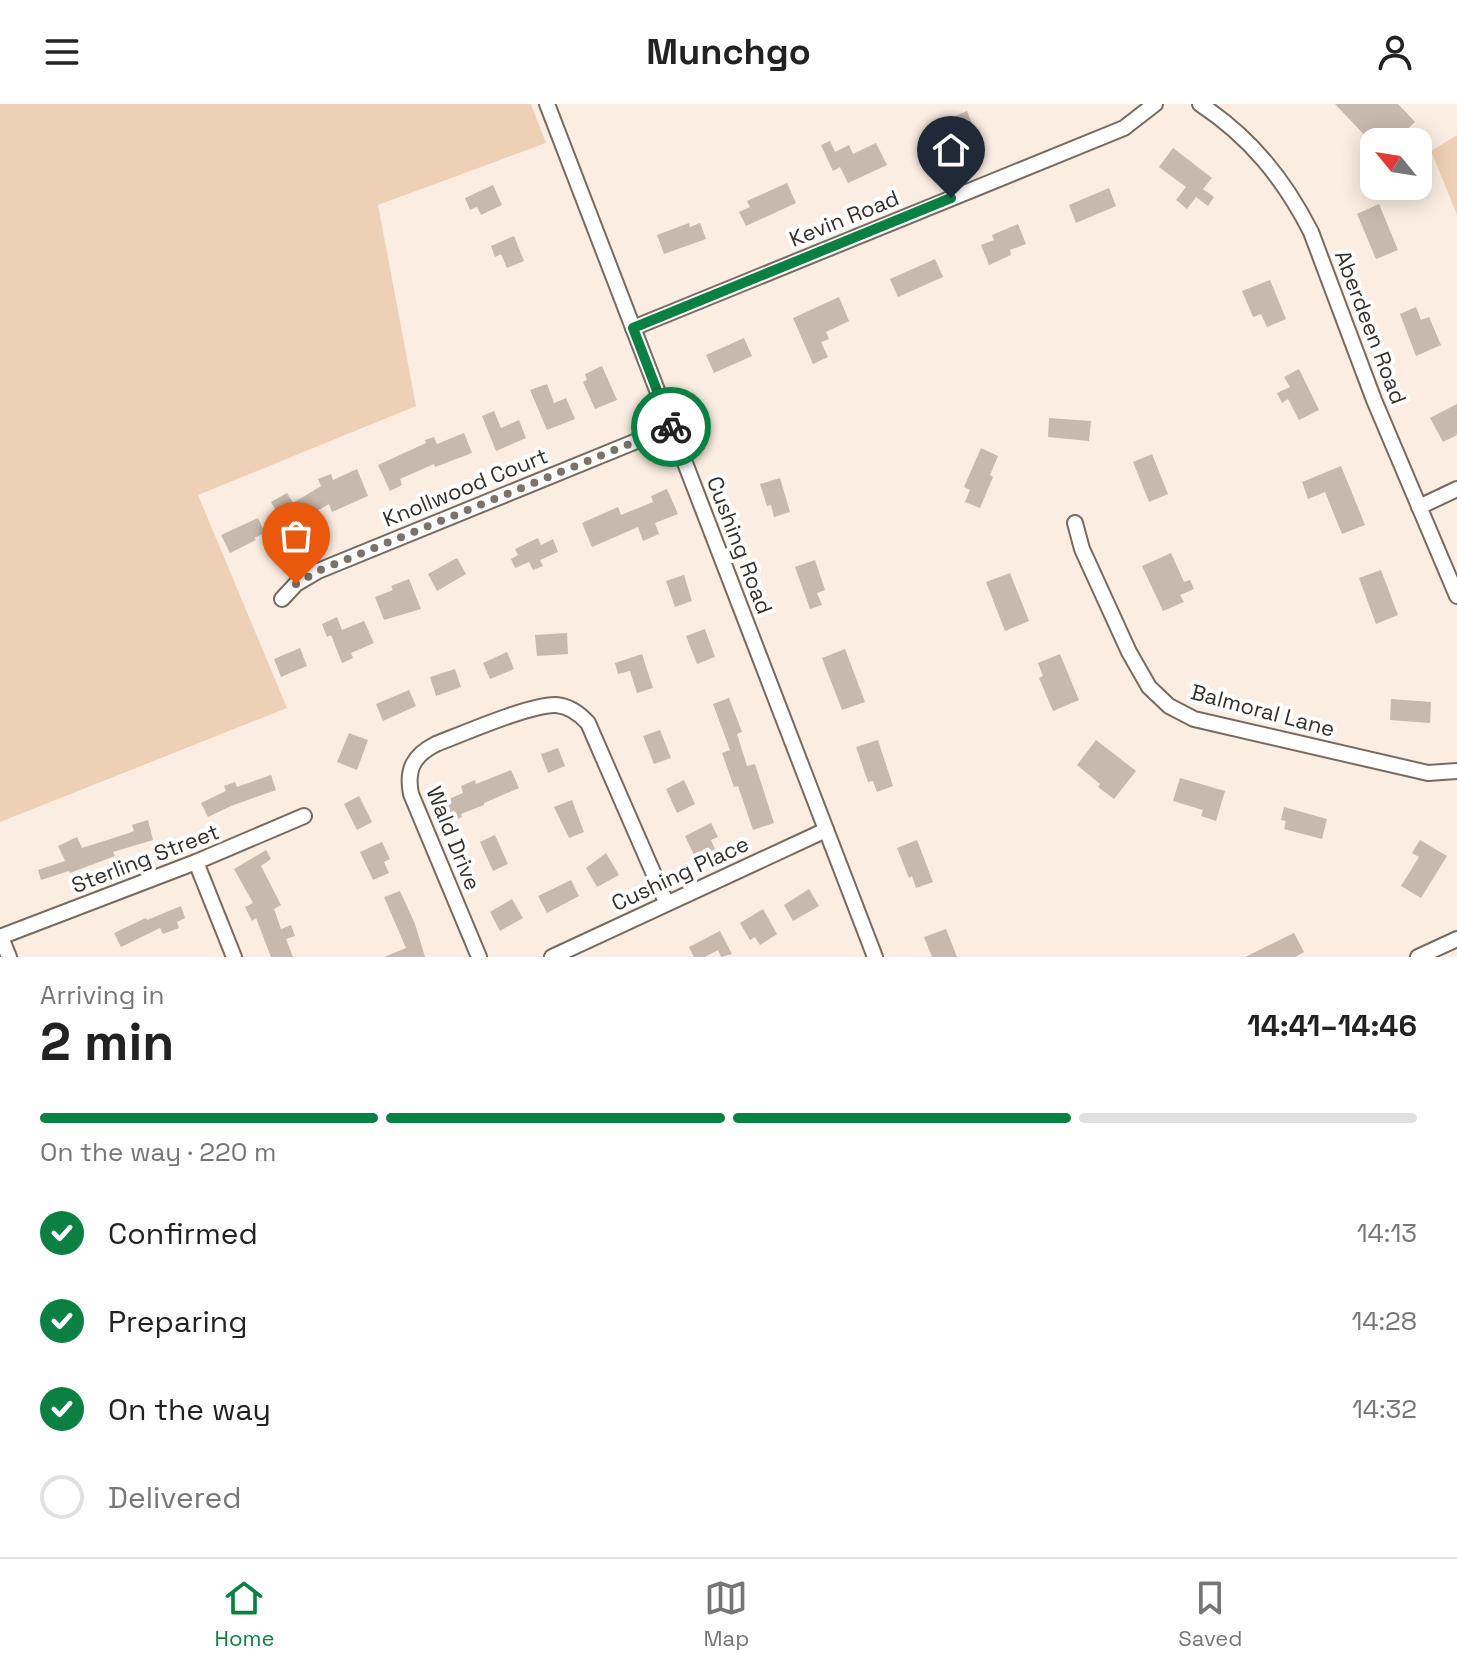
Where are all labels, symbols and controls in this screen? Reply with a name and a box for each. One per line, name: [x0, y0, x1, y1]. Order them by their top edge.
text: Munchgo: [646, 29, 811, 75]
icon: menu: [40, 30, 84, 74]
icon: person: [1373, 30, 1417, 74]
pin: [917, 116, 985, 198]
icon: home: [929, 128, 973, 172]
north arrow: [1360, 128, 1432, 200]
map controls: [1360, 128, 1432, 200]
street label: Kevin Road: [785, 183, 903, 253]
street label: Aberdeen Road: [1329, 246, 1413, 408]
courier: [631, 387, 711, 467]
icon: bike: [649, 405, 693, 449]
street label: Knollwood Court: [378, 441, 552, 533]
street label: Cushing Road: [701, 472, 779, 618]
pin: [262, 502, 330, 584]
icon: bag: [274, 514, 318, 558]
street label: Balmoral Lane: [1188, 677, 1338, 743]
street label: Wald Drive: [420, 782, 488, 894]
street label: Sterling Street: [67, 817, 223, 899]
street label: Cushing Place: [607, 829, 753, 917]
text: Arriving in: [40, 978, 164, 1012]
text: 14:41–14:46: [1247, 1006, 1417, 1045]
text: 2 min: [40, 1009, 174, 1075]
text: On the way · 220 m: [40, 1135, 276, 1169]
icon: check: [40, 1211, 84, 1255]
text: Confirmed: [108, 1214, 258, 1253]
text: 14:13: [1357, 1216, 1417, 1250]
icon: check: [40, 1299, 84, 1343]
text: Preparing: [108, 1302, 247, 1341]
text: 14:28: [1351, 1304, 1417, 1338]
icon: check: [40, 1387, 84, 1431]
text: On the way: [108, 1390, 271, 1429]
text: 14:32: [1352, 1392, 1417, 1426]
text: Delivered: [108, 1478, 242, 1517]
tab: Home: [215, 1576, 274, 1652]
tab: Map: [703, 1576, 749, 1652]
tab: Saved: [1178, 1576, 1243, 1652]

